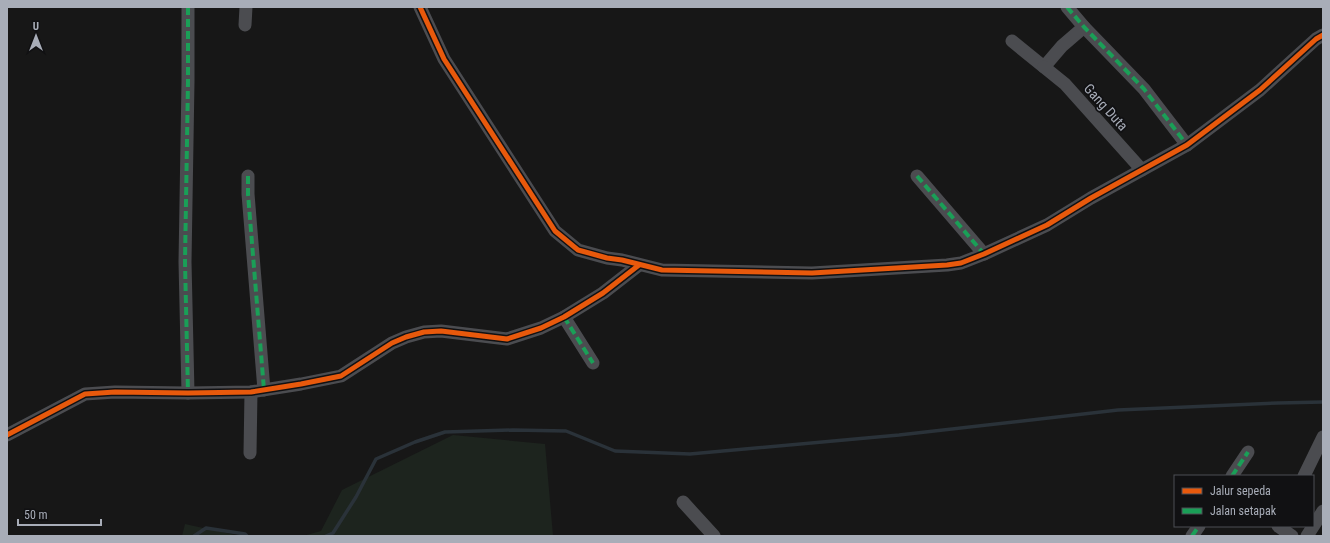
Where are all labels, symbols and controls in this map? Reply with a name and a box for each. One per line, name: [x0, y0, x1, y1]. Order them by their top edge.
north arrow: [16, 16, 56, 56]
text: U: [33, 20, 39, 33]
street label: Gang Duta: [1081, 80, 1131, 134]
legend: [1174, 475, 1314, 527]
text: Jalur sepeda: [1210, 484, 1271, 498]
scale bar: [18, 501, 101, 527]
text: Jalan setapak: [1210, 504, 1277, 518]
text: 50 m: [24, 508, 48, 522]

